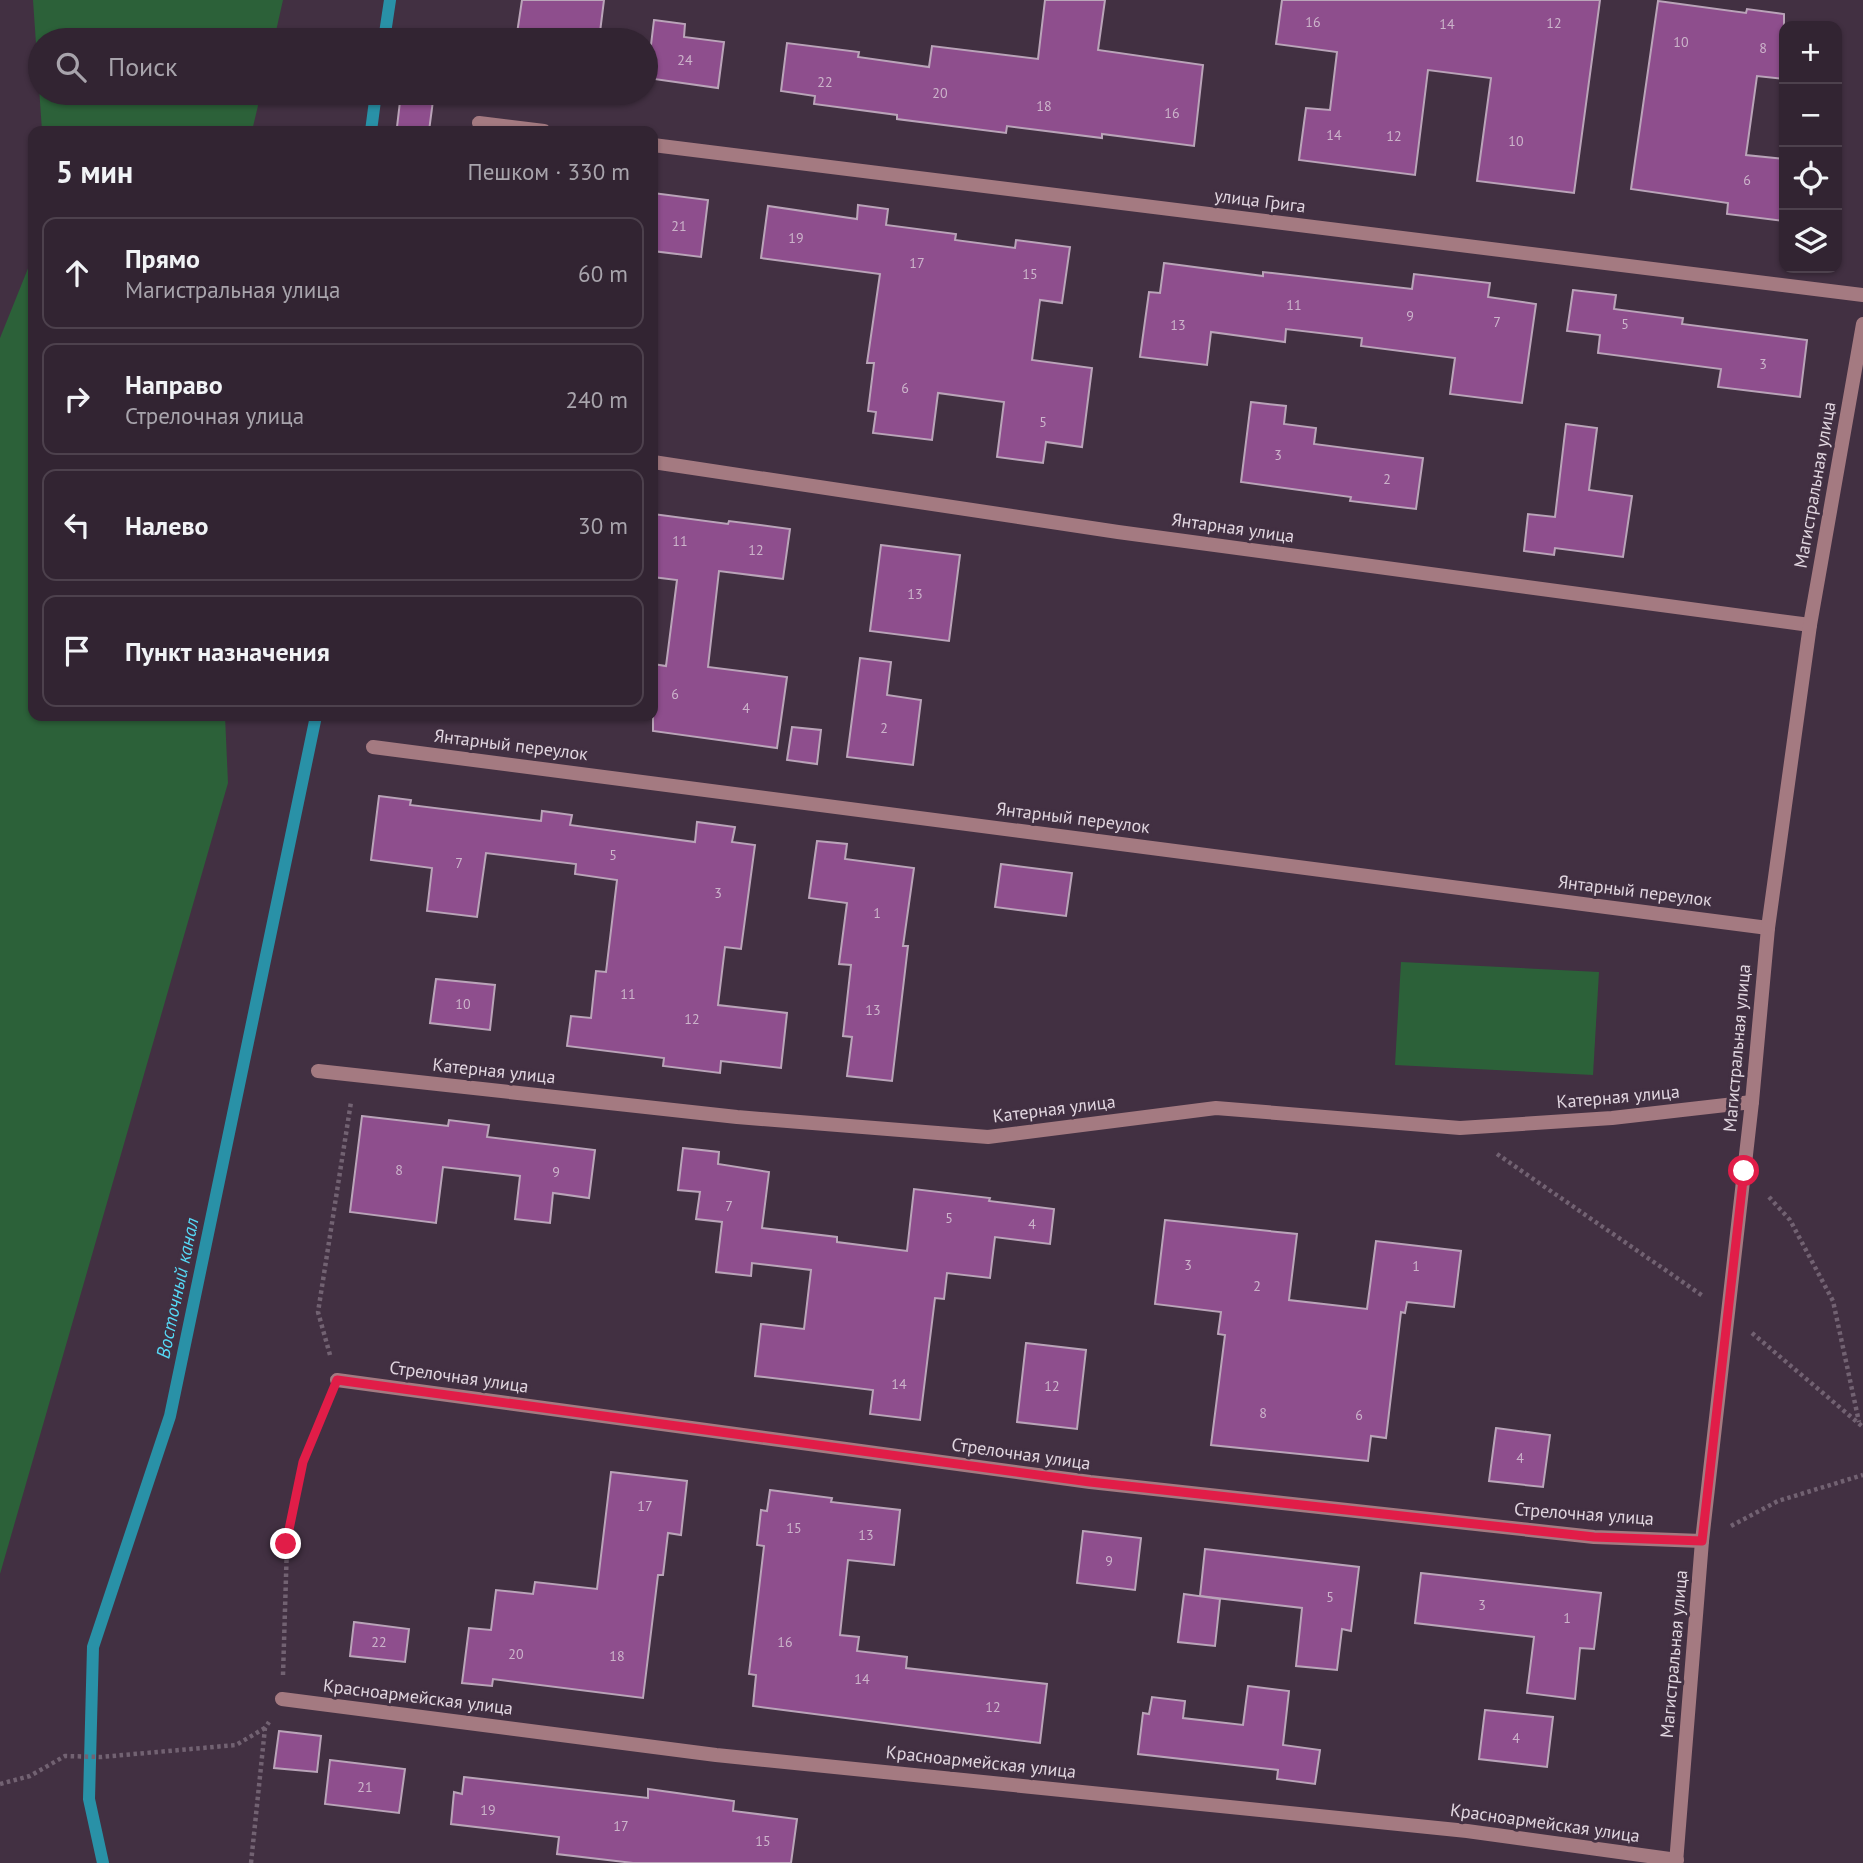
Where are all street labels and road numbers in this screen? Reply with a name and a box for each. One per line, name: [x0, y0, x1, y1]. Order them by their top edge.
street label: улица Грига: [1213, 183, 1307, 218]
street label: Магистральная улица: [1789, 400, 1840, 570]
street label: Янтарная улица: [1170, 508, 1296, 547]
street label: Янтарный переулок: [433, 724, 590, 765]
street label: Янтарный переулок: [995, 797, 1152, 838]
street label: Янтарный переулок: [1557, 870, 1714, 911]
street label: Магистральная улица: [1718, 963, 1755, 1133]
street label: Катерная улица: [431, 1053, 557, 1088]
street label: Катерная улица: [1555, 1080, 1680, 1113]
street label: Катерная улица: [991, 1090, 1117, 1127]
street label: Стрелочная улица: [388, 1355, 530, 1398]
street label: Стрелочная улица: [950, 1432, 1092, 1475]
street label: Стрелочная улица: [1513, 1497, 1655, 1530]
street label: Магистральная улица: [1655, 1569, 1692, 1739]
street label: Красноармейская улица: [322, 1673, 514, 1720]
street label: Красноармейская улица: [885, 1740, 1077, 1783]
street label: Красноармейская улица: [1449, 1798, 1641, 1847]

